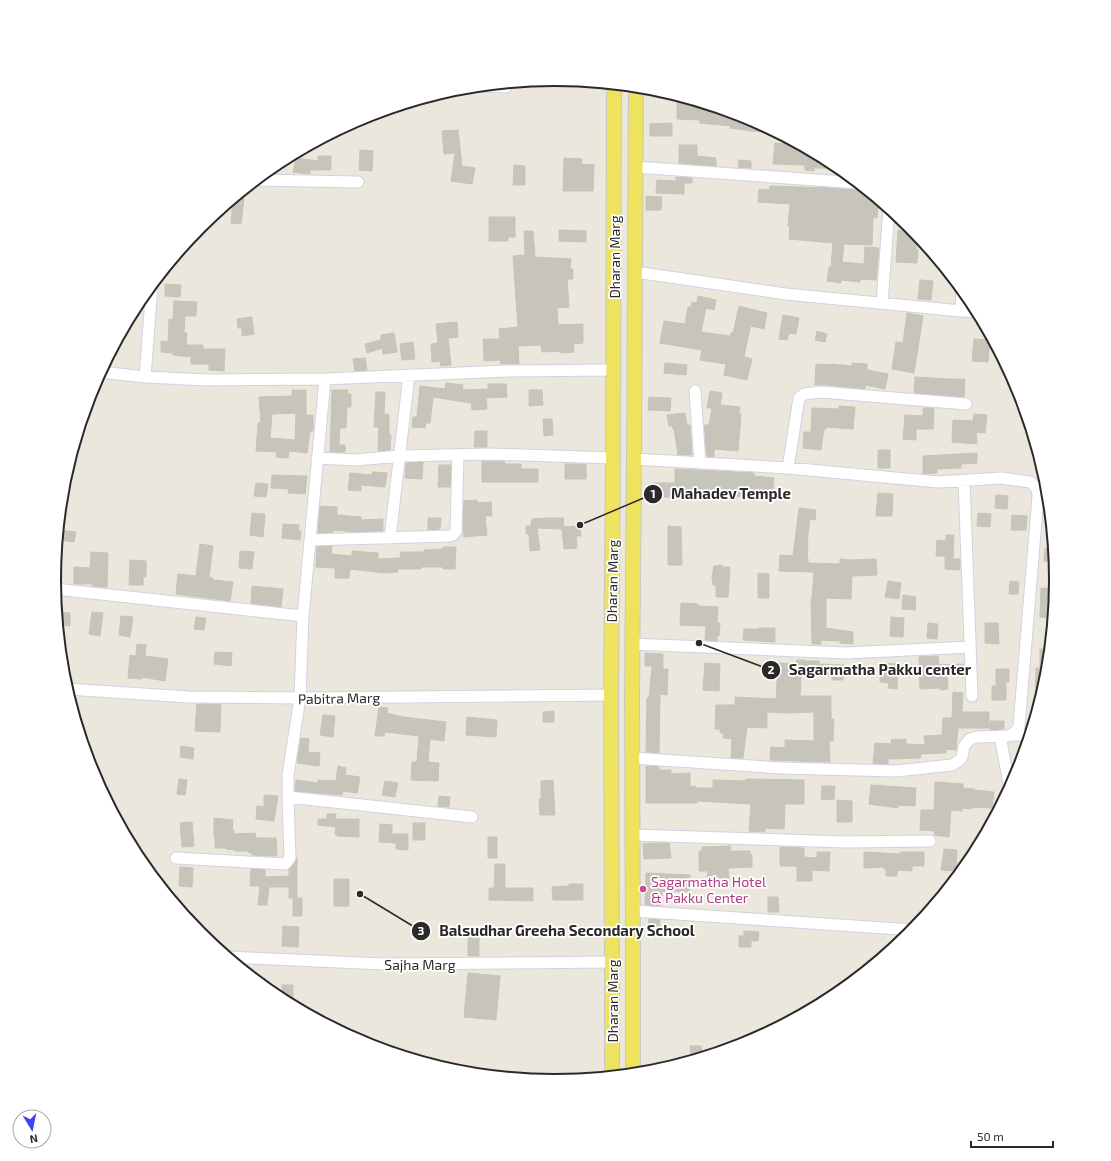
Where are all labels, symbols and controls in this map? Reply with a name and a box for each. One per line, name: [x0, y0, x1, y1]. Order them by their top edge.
street label: Dharan Marg: [606, 215, 623, 299]
callout: Mahadev Temple: [643, 481, 800, 508]
text: Mahadev Temple: [671, 484, 791, 502]
text: 1: [650, 486, 656, 500]
street label: Dharan Marg: [603, 539, 621, 623]
callout: Sagarmatha Pakku center: [761, 657, 980, 684]
text: Sagarmatha Pakku center: [789, 660, 972, 678]
text: 2: [768, 662, 775, 676]
street label: Pabitra Marg: [298, 689, 381, 707]
place label: Sagarmatha Hotel & Pakku Center: [651, 873, 767, 906]
marker: Sagarmatha Hotel & Pakku Center: [638, 884, 648, 894]
callout: Balsudhar Greeha Secondary School: [411, 917, 703, 944]
text: Balsudhar Greeha Secondary School: [439, 921, 695, 940]
text: 3: [418, 923, 425, 937]
street label: Sajha Marg: [384, 956, 456, 973]
street label: Dharan Marg: [604, 959, 621, 1043]
north arrow: [12, 1109, 52, 1149]
scale bar: [971, 1123, 1053, 1149]
text: 50 m: [977, 1129, 1004, 1143]
text: N: [29, 1132, 39, 1146]

